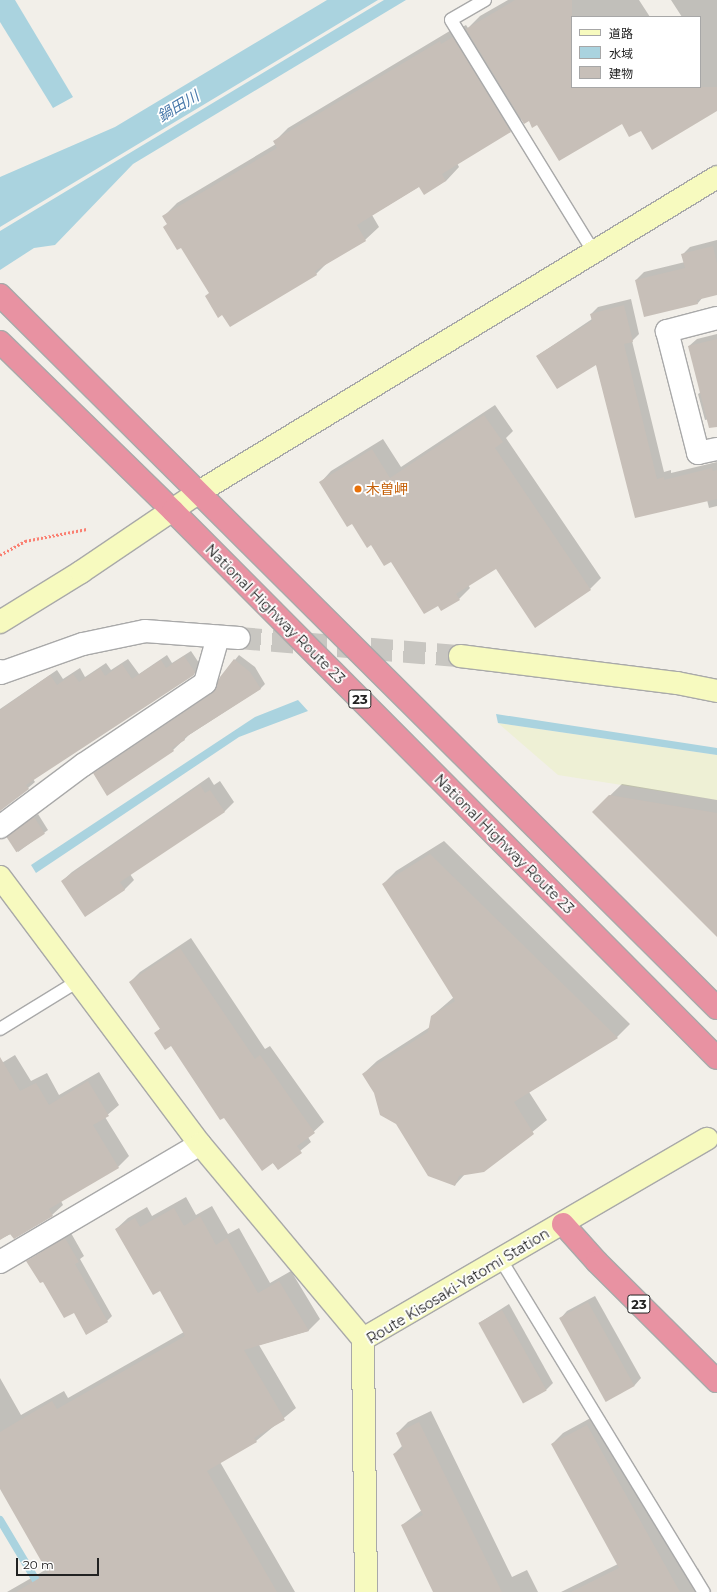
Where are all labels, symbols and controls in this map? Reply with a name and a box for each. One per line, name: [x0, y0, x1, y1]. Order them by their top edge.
legend: [571, 16, 701, 88]
text: 道路: [609, 26, 633, 41]
text: 水域: [609, 46, 633, 61]
text: 建物: [609, 66, 633, 81]
water label: 鍋田川: [154, 87, 202, 125]
place label: 木曽岬: [366, 481, 408, 497]
marker: 木曽岬: [353, 484, 363, 494]
street label: National Highway Route 23: [202, 541, 348, 687]
road number: 23: [348, 688, 372, 710]
street label: National Highway Route 23: [431, 771, 577, 917]
street label: Route Kisosaki-Yatomi Station: [364, 1225, 552, 1347]
road number: 23: [627, 1293, 651, 1315]
scale bar: [18, 1550, 101, 1576]
text: 20 m: [23, 1557, 54, 1572]

